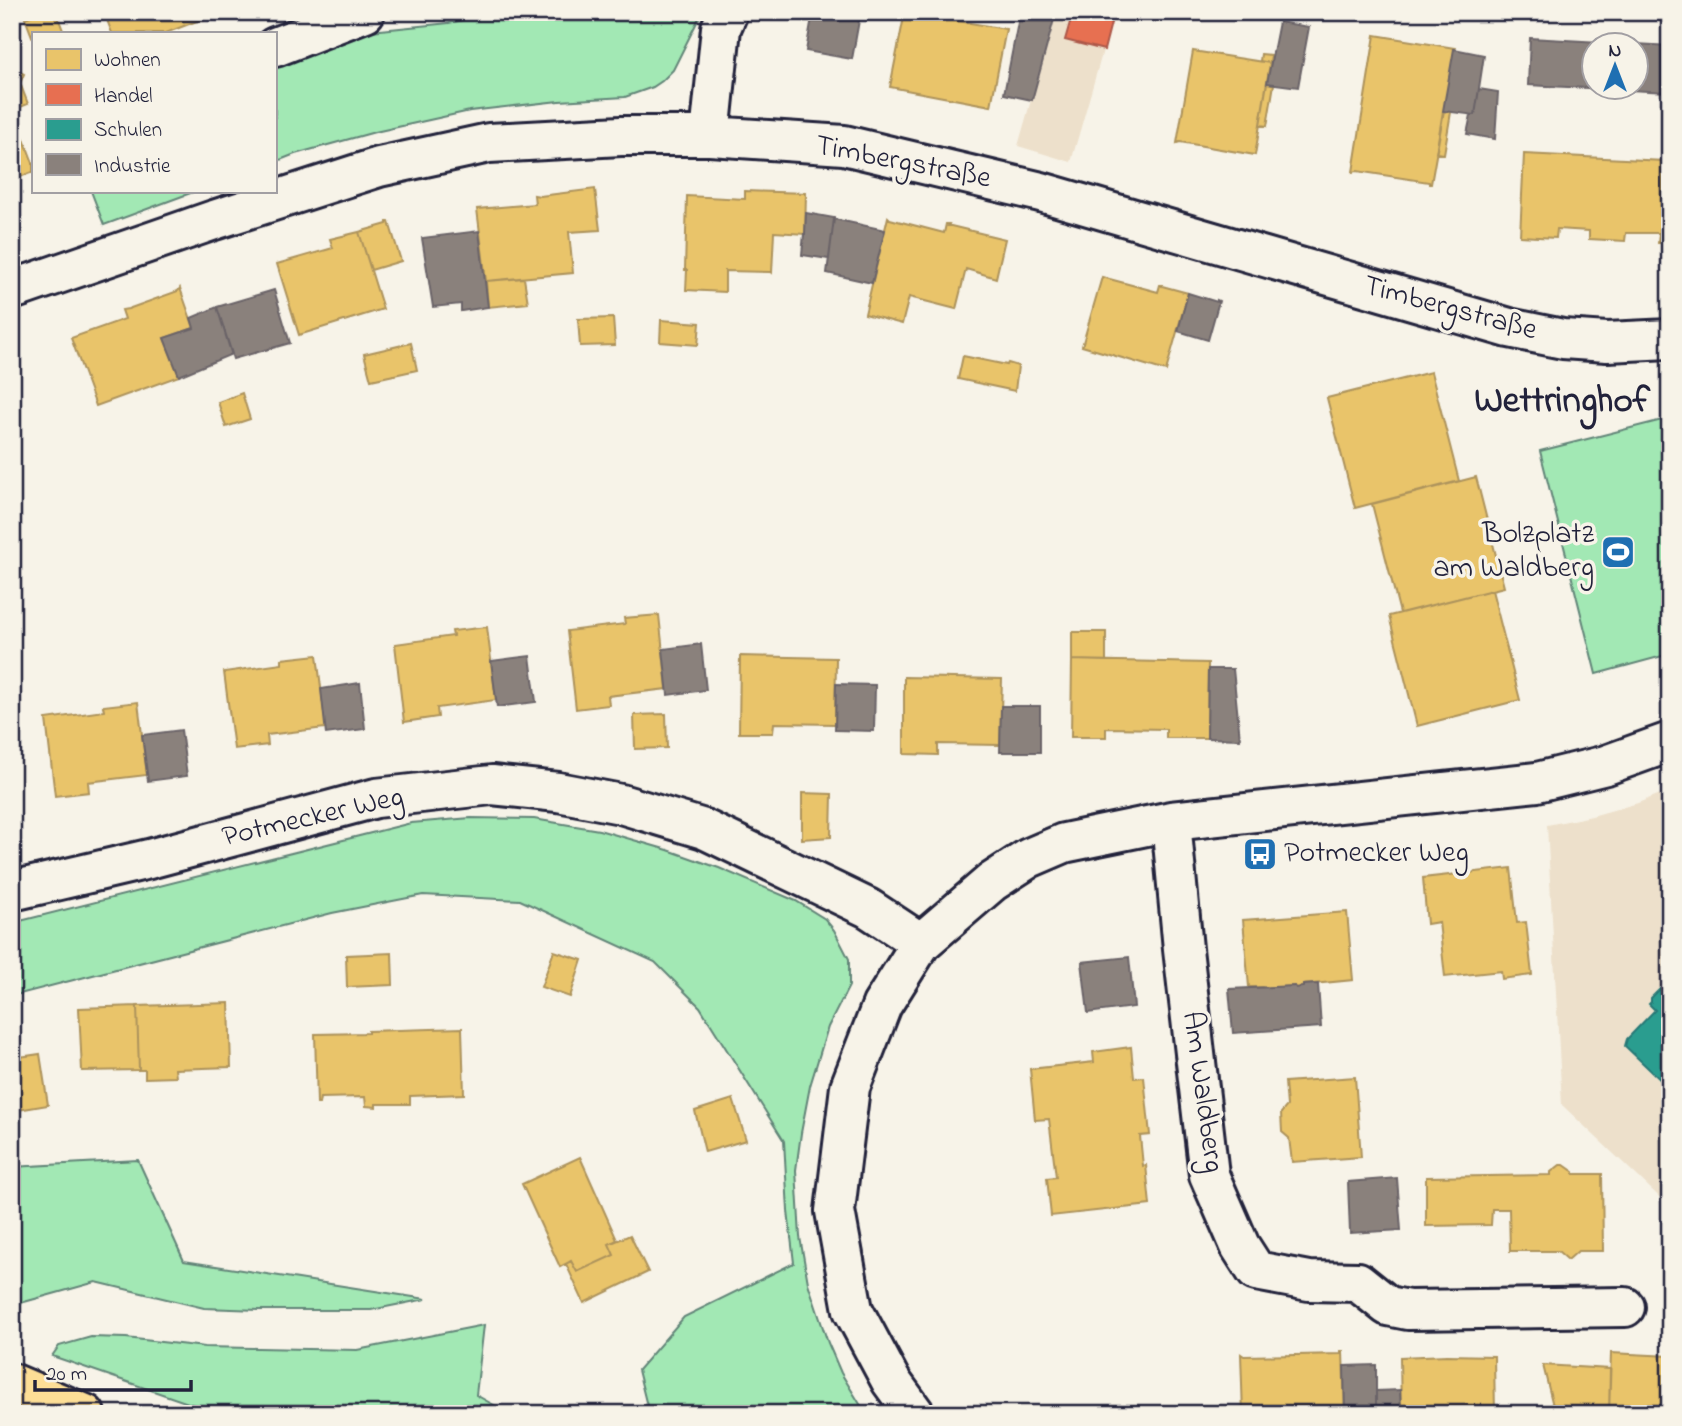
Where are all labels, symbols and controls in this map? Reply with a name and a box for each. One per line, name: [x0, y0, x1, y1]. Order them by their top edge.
legend: [32, 32, 276, 192]
north arrow: [1580, 32, 1650, 102]
text: N: [1609, 38, 1622, 65]
text: Wohnen: [94, 46, 161, 76]
text: Handel: [94, 82, 153, 112]
text: Schulen: [94, 116, 162, 146]
street label: Timbergstraße: [811, 124, 995, 202]
text: Industrie: [94, 152, 171, 182]
street label: Timbergstraße: [1358, 265, 1542, 353]
district label: Wettringhof: [1474, 375, 1651, 430]
place label: Bolzplatz am Waldberg: [1434, 513, 1594, 591]
sports icon: Bolzplatz am Waldberg: [1599, 533, 1637, 571]
street label: Potmecker Weg: [218, 776, 408, 860]
place label: Potmecker Weg: [1284, 832, 1469, 876]
bus stop icon: Potmecker Weg: [1241, 835, 1279, 873]
street label: Am Waldberg: [1169, 1008, 1235, 1176]
scale bar: [35, 1349, 191, 1393]
text: 20 m: [46, 1360, 87, 1390]

